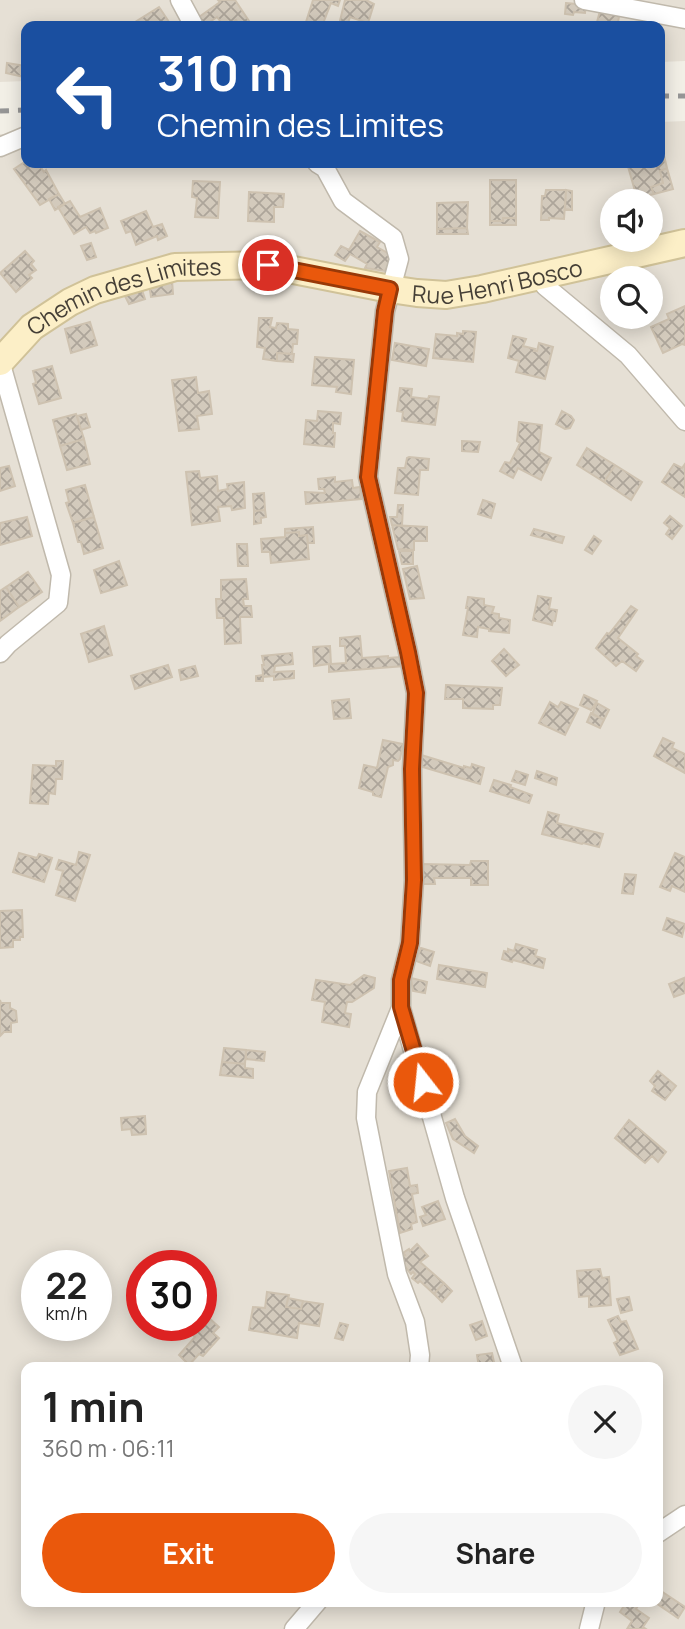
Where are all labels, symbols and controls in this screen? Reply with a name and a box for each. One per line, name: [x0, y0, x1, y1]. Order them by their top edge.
text: 310 m: [157, 39, 293, 106]
icon: left: [42, 49, 133, 140]
text: Chemin des Limites: [157, 103, 444, 147]
map controls: [600, 189, 663, 329]
button: sound: [600, 189, 663, 252]
pin: [238, 235, 298, 295]
icon: arrive: [249, 246, 287, 284]
street label: Chemin des Limites: [20, 250, 222, 342]
street label: Rue Henri Bosco: [411, 251, 585, 312]
button: search: [600, 266, 663, 329]
position arrow: [386, 1045, 460, 1119]
speed limit sign: 30: [126, 1250, 217, 1341]
text: 22: [46, 1262, 87, 1310]
text: km/h: [46, 1301, 87, 1325]
text: 1 min: [42, 1377, 145, 1435]
button: close: [568, 1385, 642, 1459]
text: 360 m · 06:11: [42, 1432, 175, 1464]
button: Exit: [42, 1513, 335, 1593]
button: Share: [349, 1513, 642, 1593]

